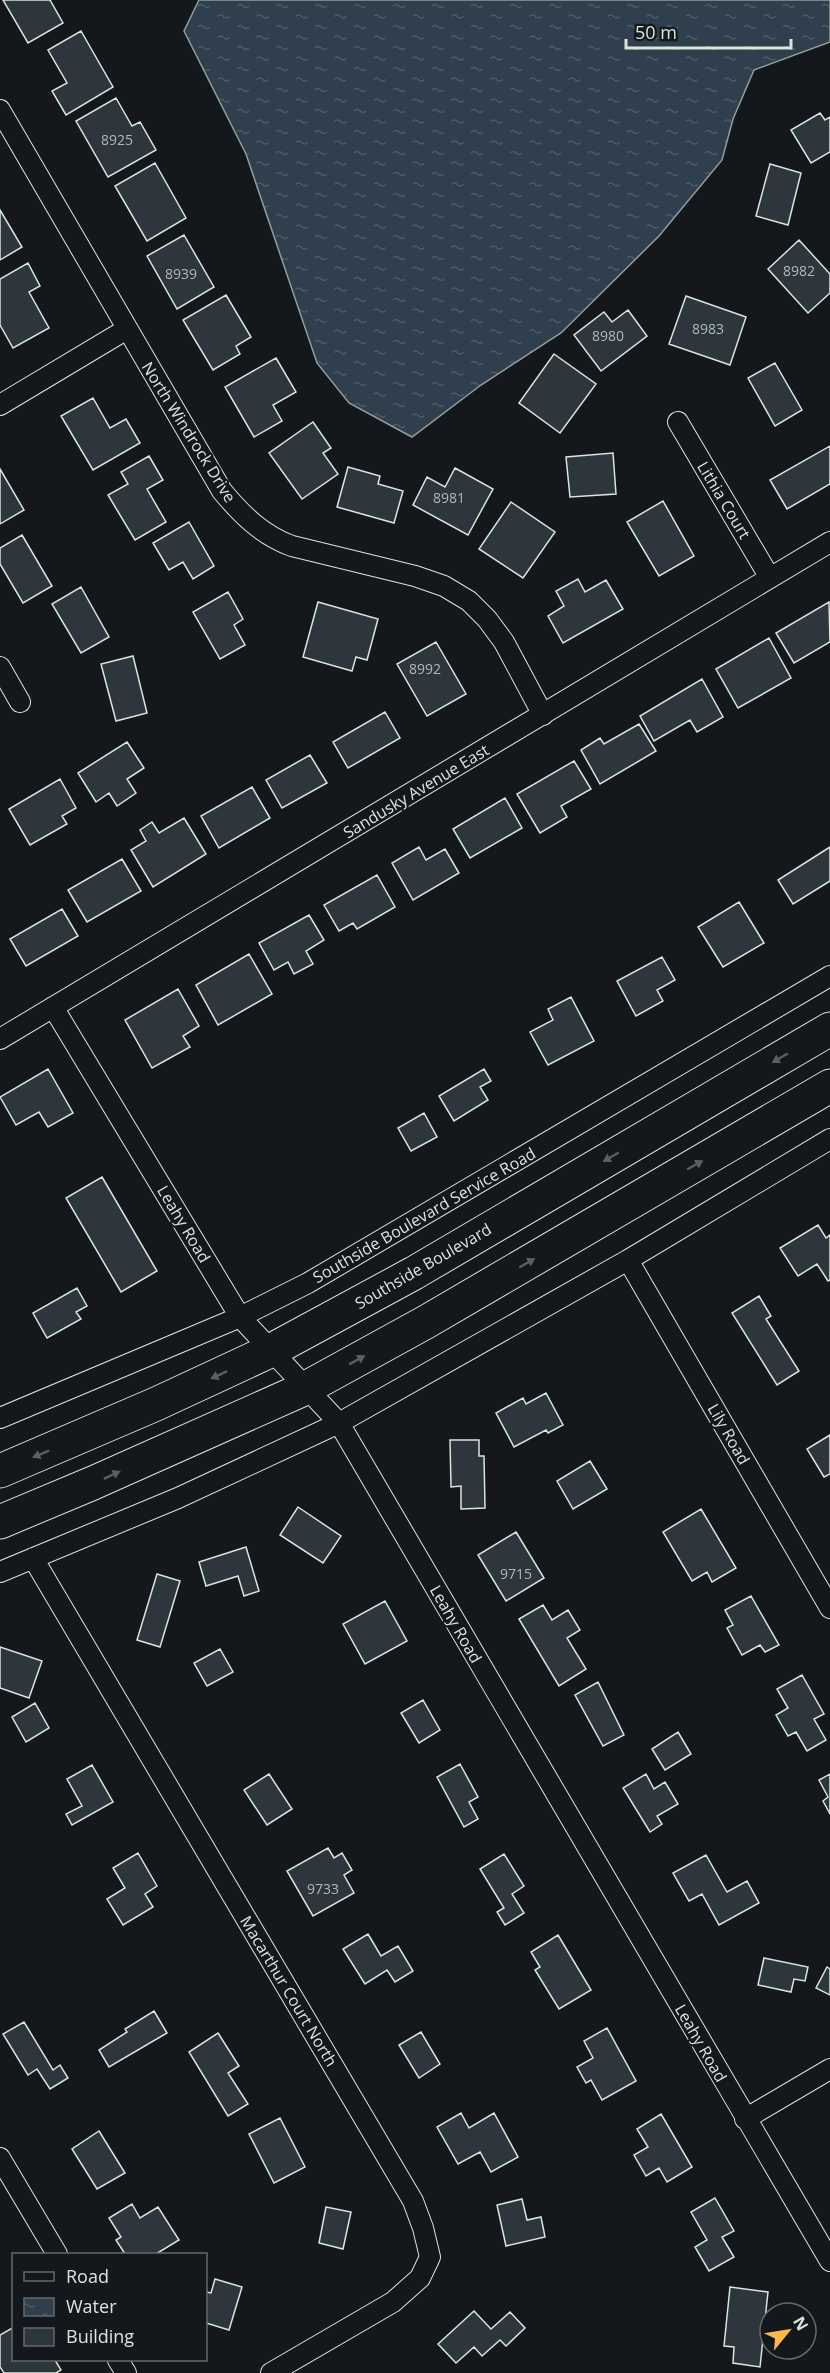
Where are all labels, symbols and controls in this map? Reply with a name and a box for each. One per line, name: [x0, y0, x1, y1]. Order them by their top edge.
scale bar: [626, 12, 791, 50]
text: 50 m: [635, 20, 677, 44]
house number: 8925: [101, 130, 133, 149]
house number: 8982: [783, 261, 815, 280]
house number: 8939: [165, 264, 197, 283]
house number: 8983: [692, 319, 724, 338]
house number: 8980: [592, 326, 624, 345]
street label: North Windrock Drive: [137, 358, 241, 506]
street label: Lithia Court: [692, 457, 756, 543]
house number: 8981: [433, 488, 465, 507]
house number: 8992: [409, 659, 441, 678]
street label: Sandusky Avenue East: [339, 739, 493, 843]
one-way arrow: [772, 1053, 788, 1064]
street label: Southside Boulevard Service Road: [309, 1143, 539, 1287]
one-way arrow: [603, 1152, 620, 1162]
one-way arrow: [687, 1159, 703, 1170]
street label: Leahy Road: [152, 1181, 216, 1267]
street label: Southside Boulevard: [351, 1219, 495, 1313]
one-way arrow: [519, 1258, 535, 1269]
one-way arrow: [349, 1355, 366, 1365]
one-way arrow: [210, 1370, 228, 1380]
street label: Lily Road: [703, 1400, 755, 1468]
one-way arrow: [31, 1449, 49, 1459]
one-way arrow: [103, 1470, 120, 1479]
house number: 9715: [500, 1564, 532, 1583]
street label: Leahy Road: [425, 1581, 487, 1667]
house number: 9733: [307, 1879, 339, 1898]
street label: Macarthur Court North: [235, 1912, 343, 2070]
street label: Leahy Road: [670, 2000, 732, 2086]
legend: [12, 2253, 207, 2361]
text: Road: [66, 2264, 109, 2288]
text: Water: [66, 2294, 117, 2318]
north arrow: [758, 2301, 818, 2361]
text: N: [788, 2312, 814, 2335]
text: Building: [66, 2324, 134, 2348]

